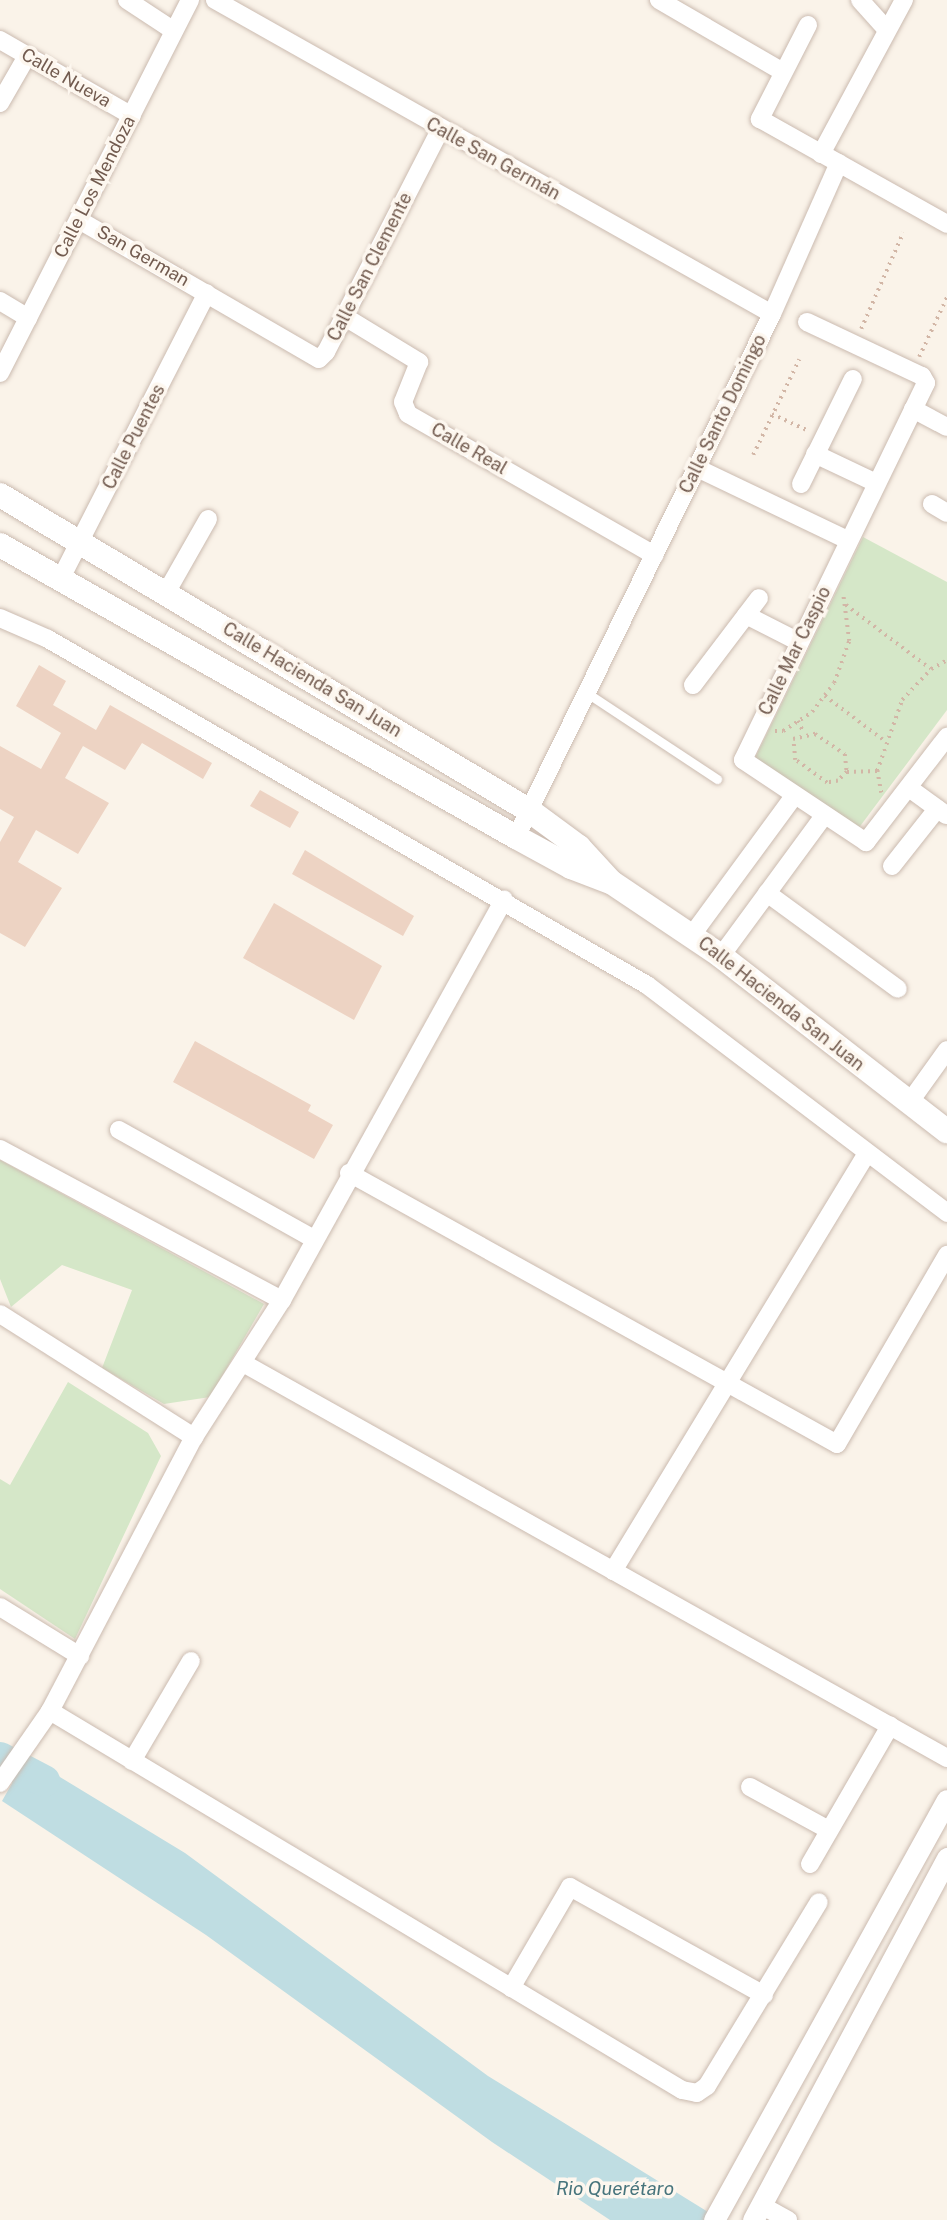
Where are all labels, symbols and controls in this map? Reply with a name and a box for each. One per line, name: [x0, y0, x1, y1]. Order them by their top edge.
street label: Calle Nueva: [17, 44, 115, 112]
street label: Calle Los Mendoza: [50, 112, 140, 262]
street label: Calle San Germán: [422, 113, 564, 205]
street label: Calle San Clemente: [323, 189, 417, 345]
street label: San German: [93, 221, 193, 291]
street label: Calle Santo Domingo: [675, 331, 771, 497]
street label: Calle Puentes: [98, 381, 170, 493]
street label: Calle Real: [427, 419, 511, 479]
street label: Calle Mar Caspio: [754, 583, 836, 719]
street label: Calle Hacienda San Juan: [219, 618, 405, 742]
street label: Calle Hacienda San Juan: [694, 932, 868, 1076]
water label: Rio Querétaro: [556, 2178, 674, 2200]

